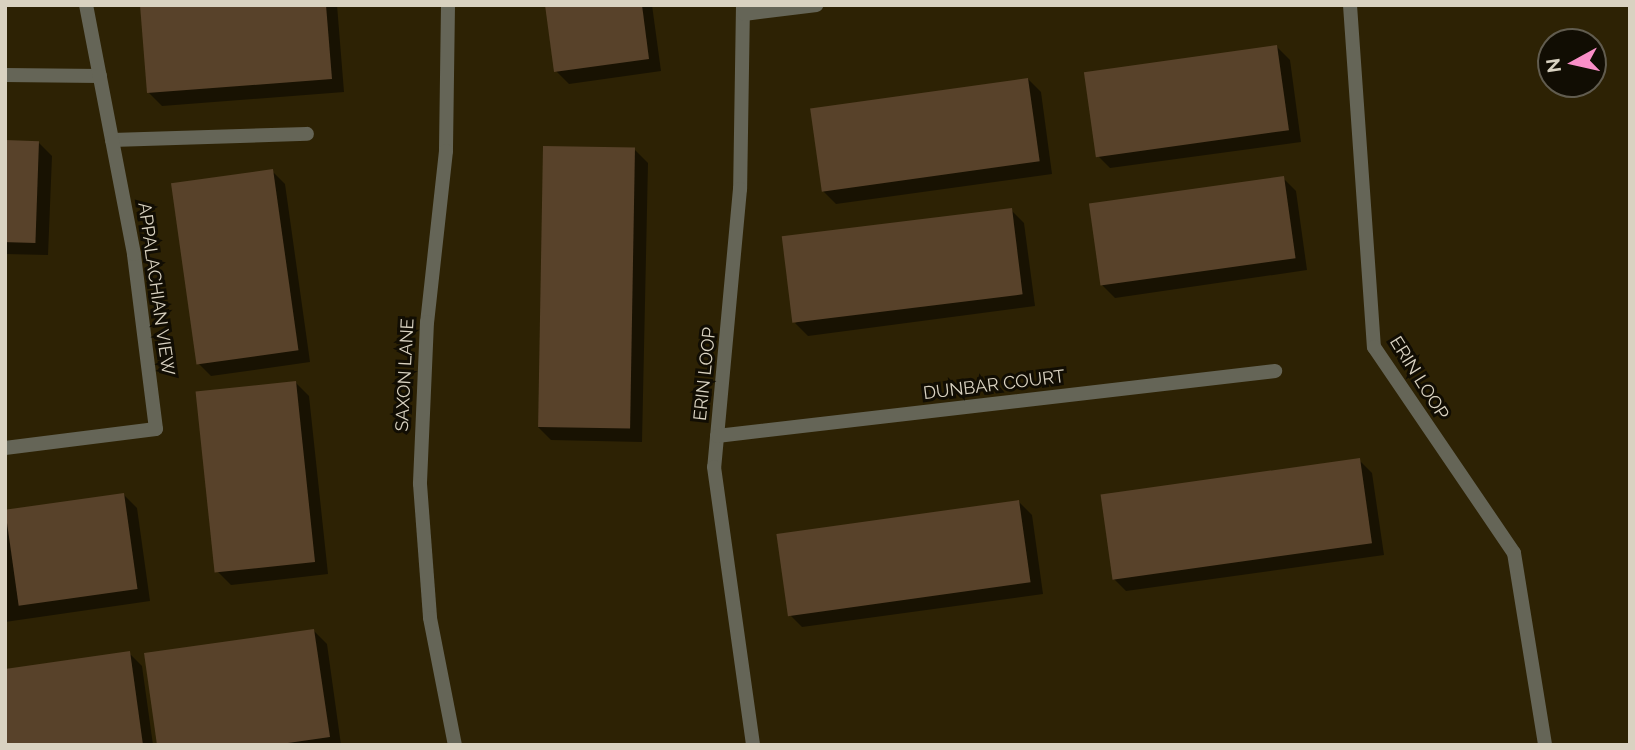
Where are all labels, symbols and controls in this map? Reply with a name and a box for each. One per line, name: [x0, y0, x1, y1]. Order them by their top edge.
north arrow: [1537, 28, 1607, 98]
text: N: [1541, 57, 1565, 74]
street label: APPALACHIAN VIEW: [133, 201, 179, 377]
street label: SAXON LANE: [391, 318, 419, 432]
street label: ERIN LOOP: [689, 326, 721, 422]
street label: ERIN LOOP: [1385, 332, 1453, 424]
street label: DUNBAR COURT: [922, 366, 1066, 404]

